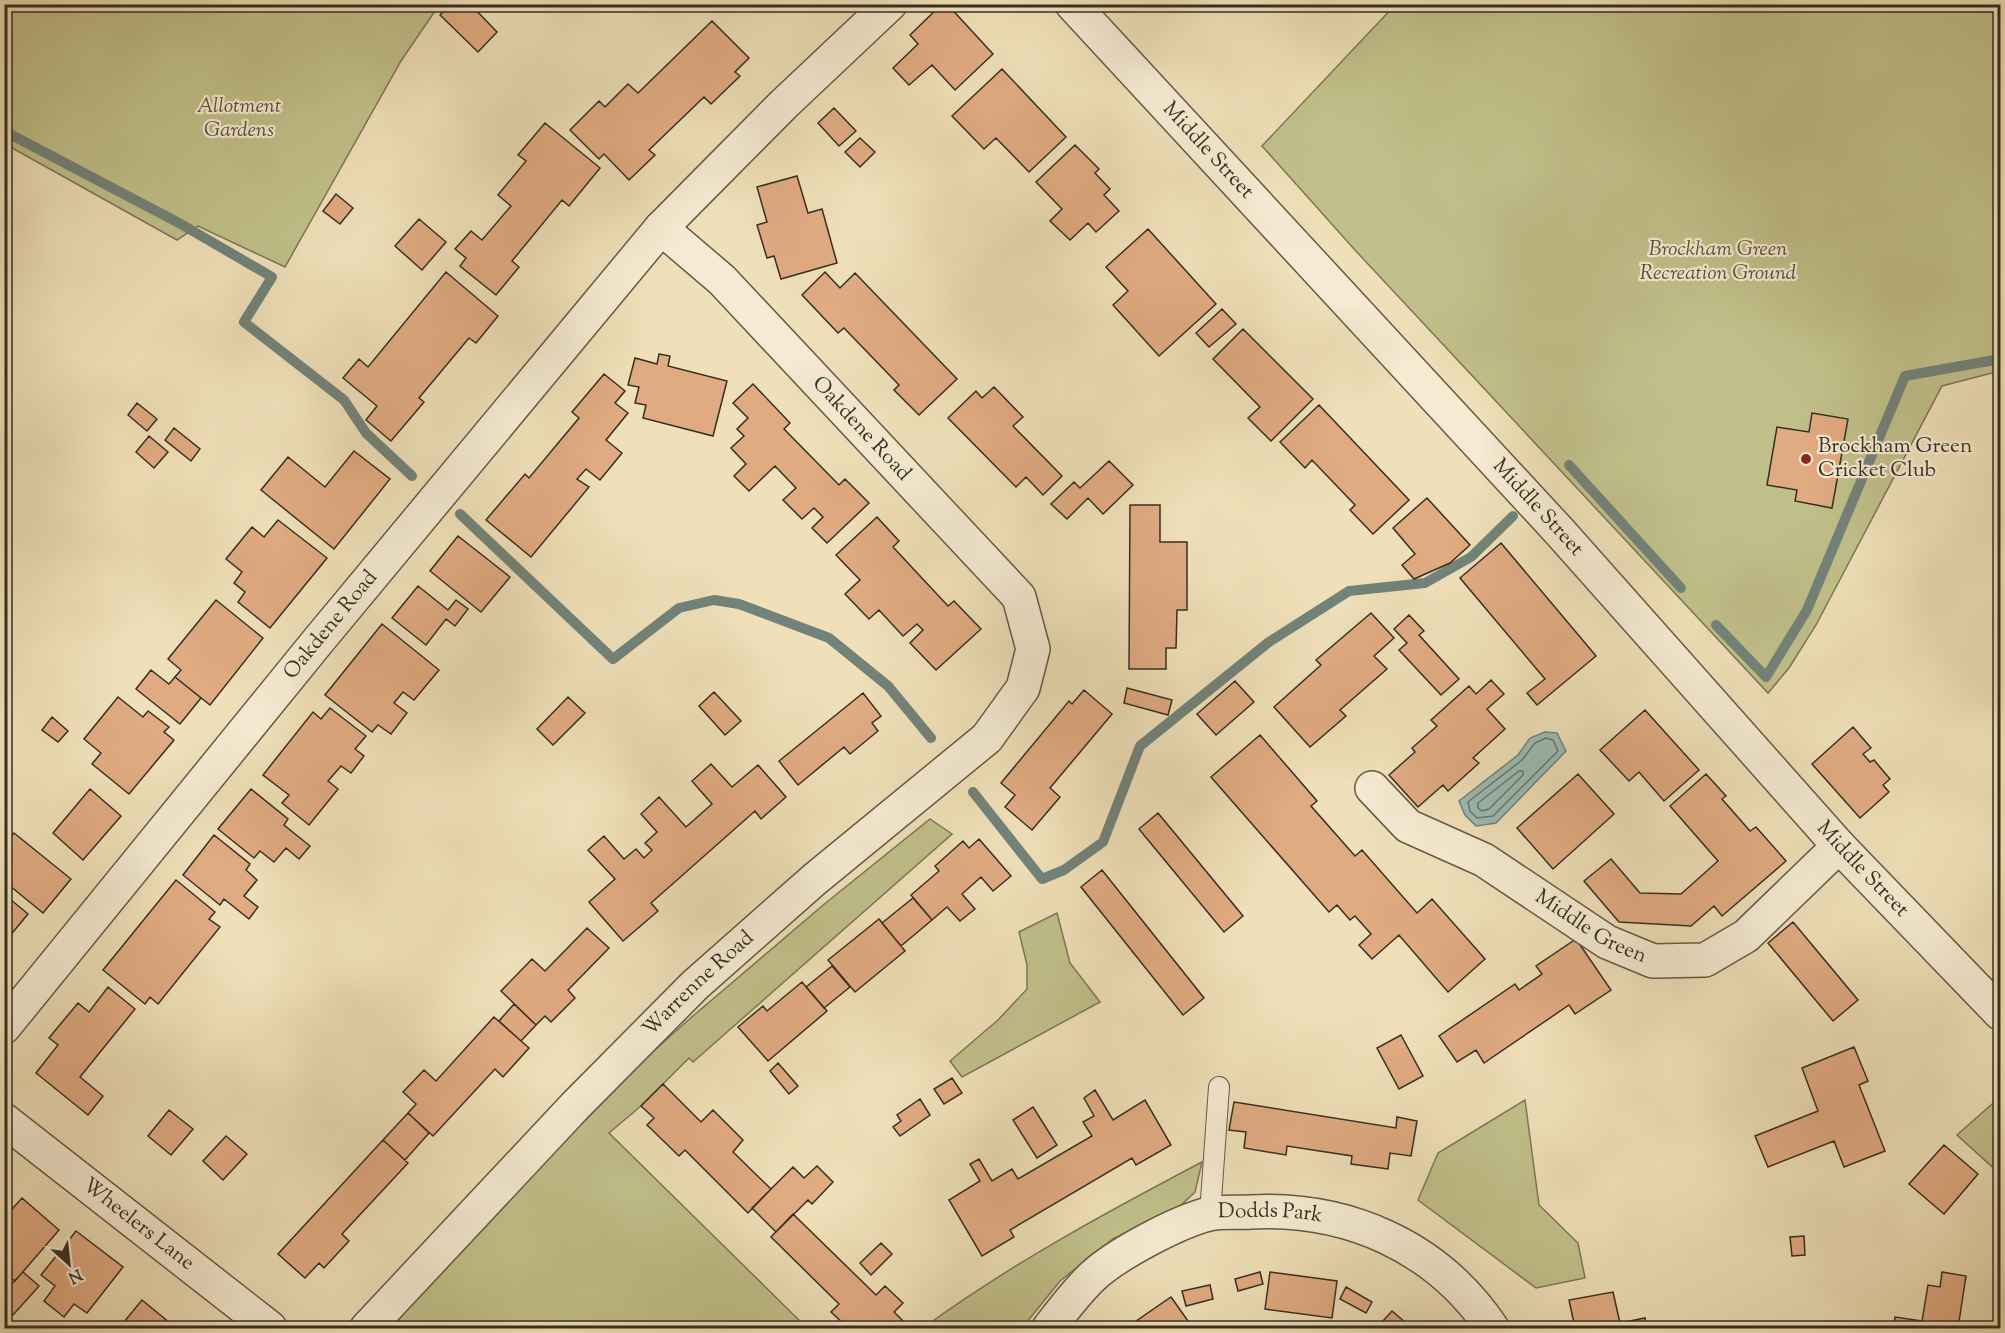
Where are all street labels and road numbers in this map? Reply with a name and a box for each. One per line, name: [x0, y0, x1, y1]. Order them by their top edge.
street label: Middle Street: [1155, 96, 1260, 206]
street label: Oakdene Road: [804, 370, 918, 488]
street label: Middle Street: [1485, 452, 1590, 563]
street label: Oakdene Road: [277, 564, 385, 687]
street label: Middle Street: [1809, 815, 1915, 924]
street label: Middle Green: [1529, 883, 1651, 972]
street label: Warrenne Road: [636, 924, 761, 1044]
street label: Wheelers Lane: [75, 1171, 200, 1278]
street label: Dodds Park: [1218, 1197, 1325, 1232]

